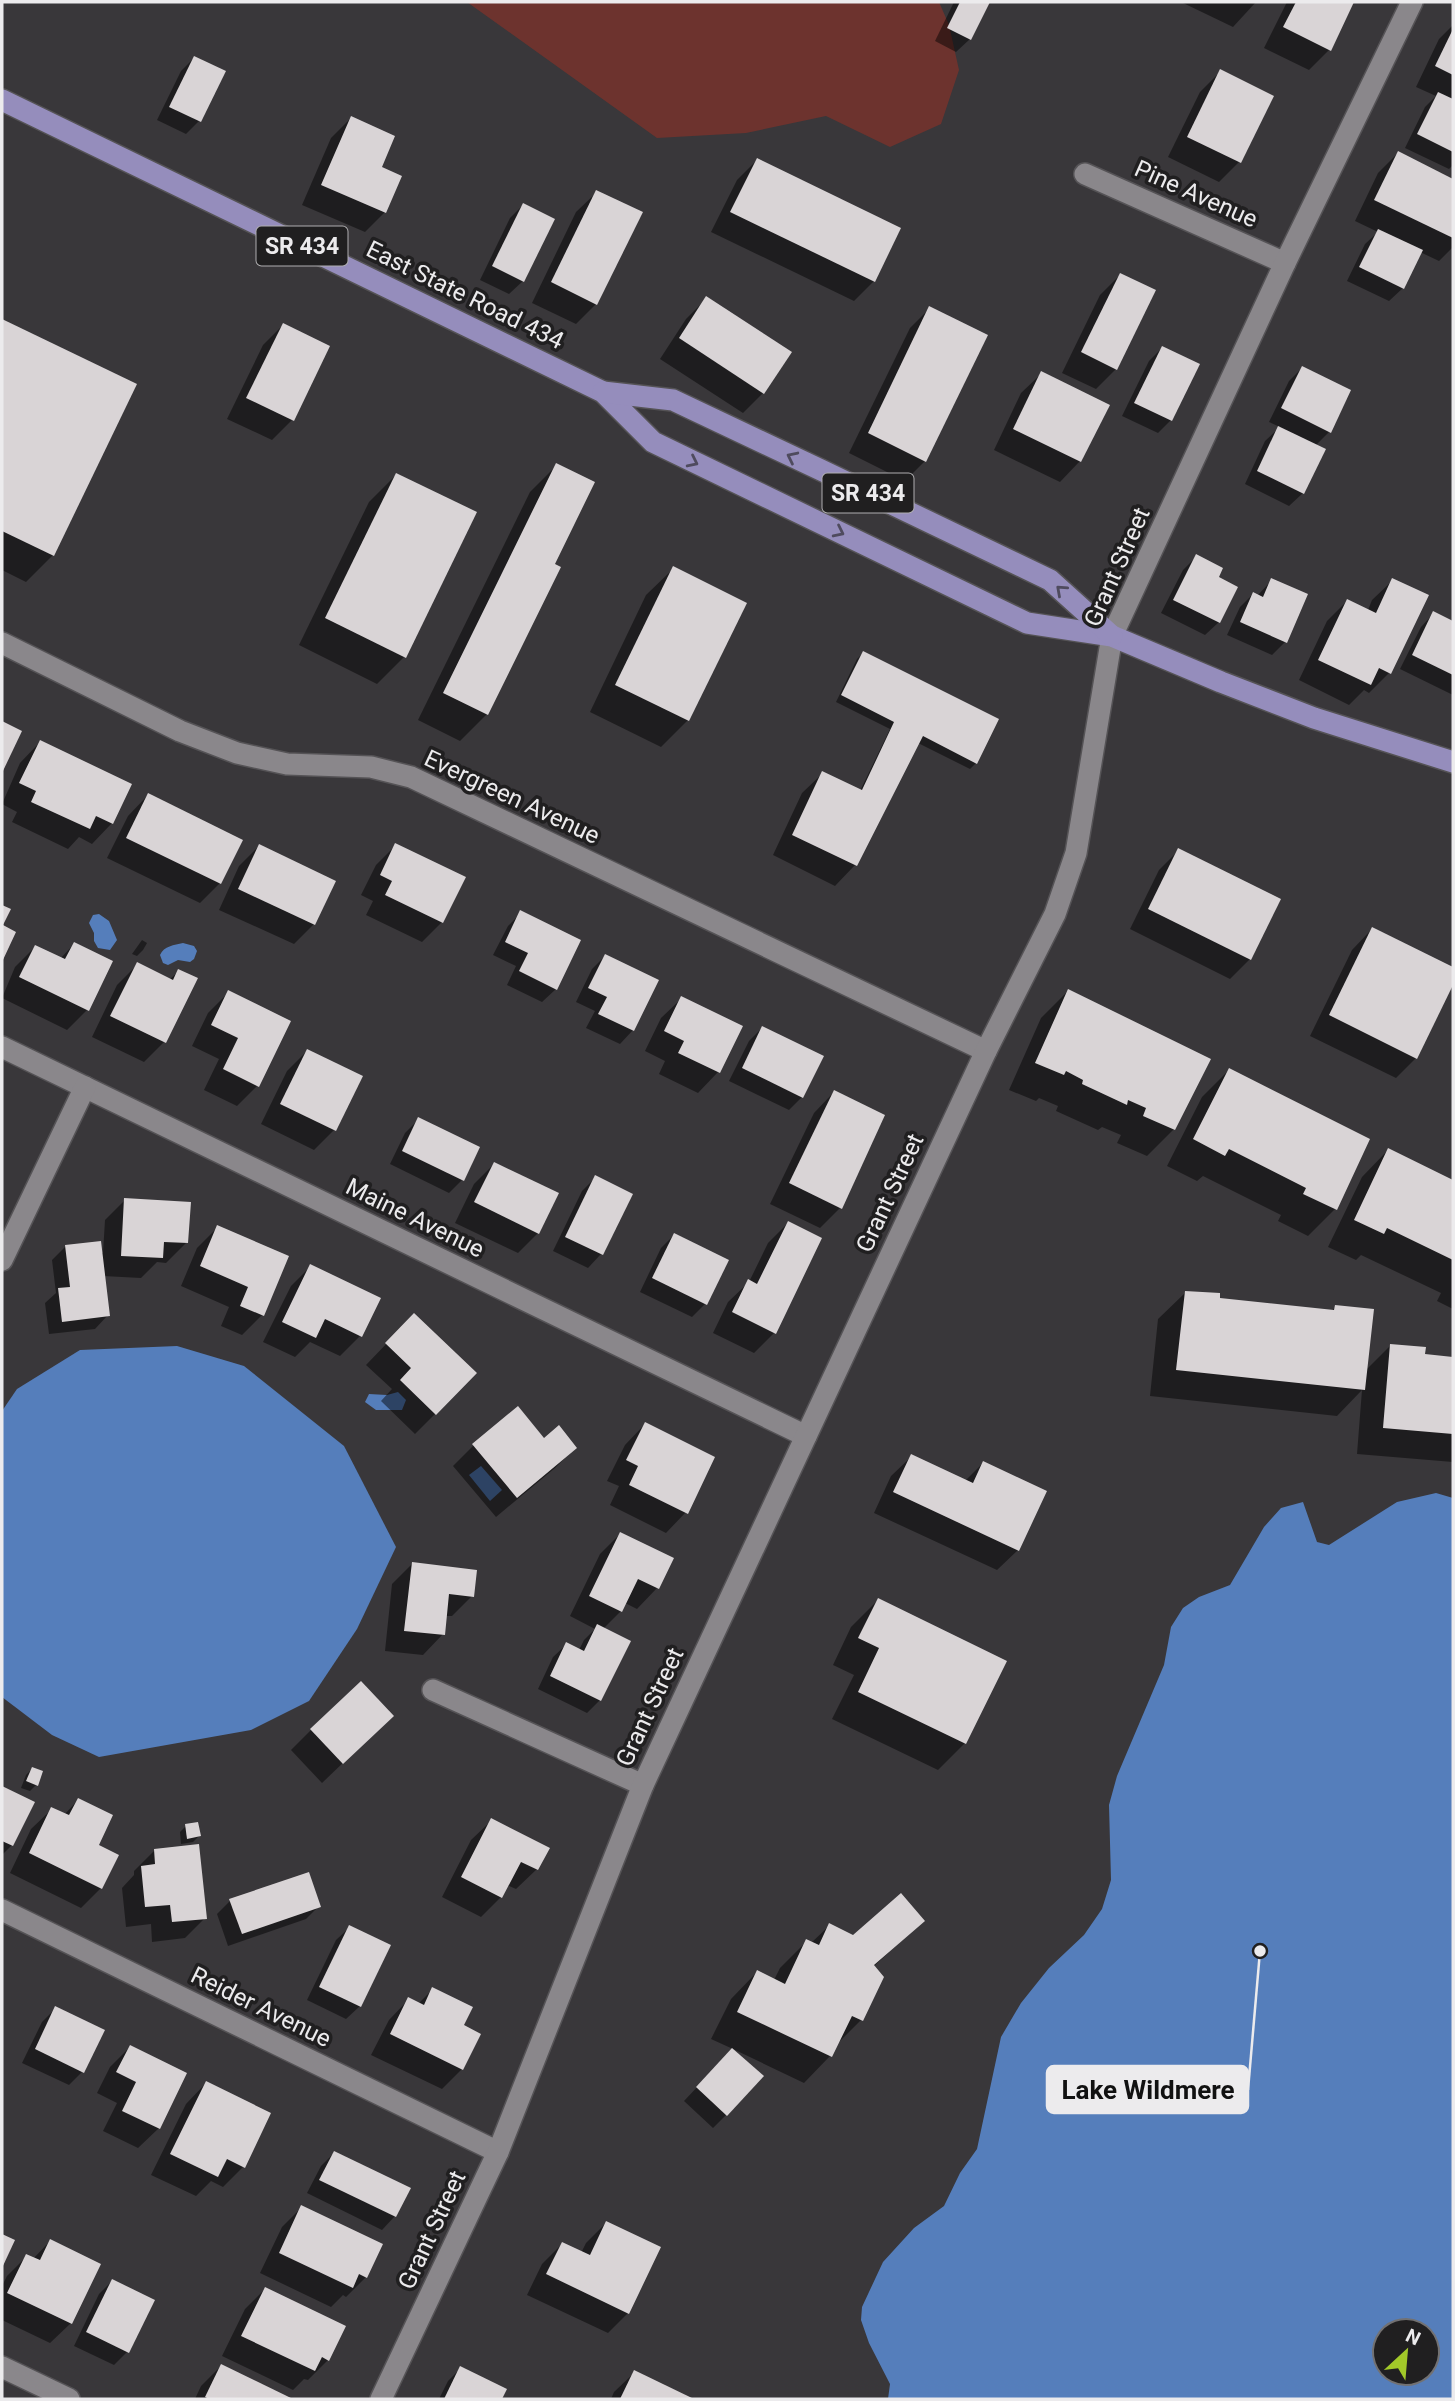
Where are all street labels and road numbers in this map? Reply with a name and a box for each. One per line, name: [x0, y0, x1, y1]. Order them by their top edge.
street label: Pine Avenue: [1130, 154, 1262, 234]
road number: SR 434: [256, 227, 348, 266]
street label: East State Road 434: [362, 235, 568, 355]
road number: SR 434: [822, 474, 914, 512]
street label: Grant Street: [1078, 503, 1156, 631]
street label: Evergreen Avenue: [420, 744, 604, 850]
street label: Grant Street: [850, 1129, 930, 1257]
street label: Maine Avenue: [341, 1172, 489, 1264]
street label: Grant Street: [610, 1643, 690, 1771]
street label: Reider Avenue: [186, 1961, 336, 2053]
street label: Grant Street: [392, 2166, 472, 2294]

